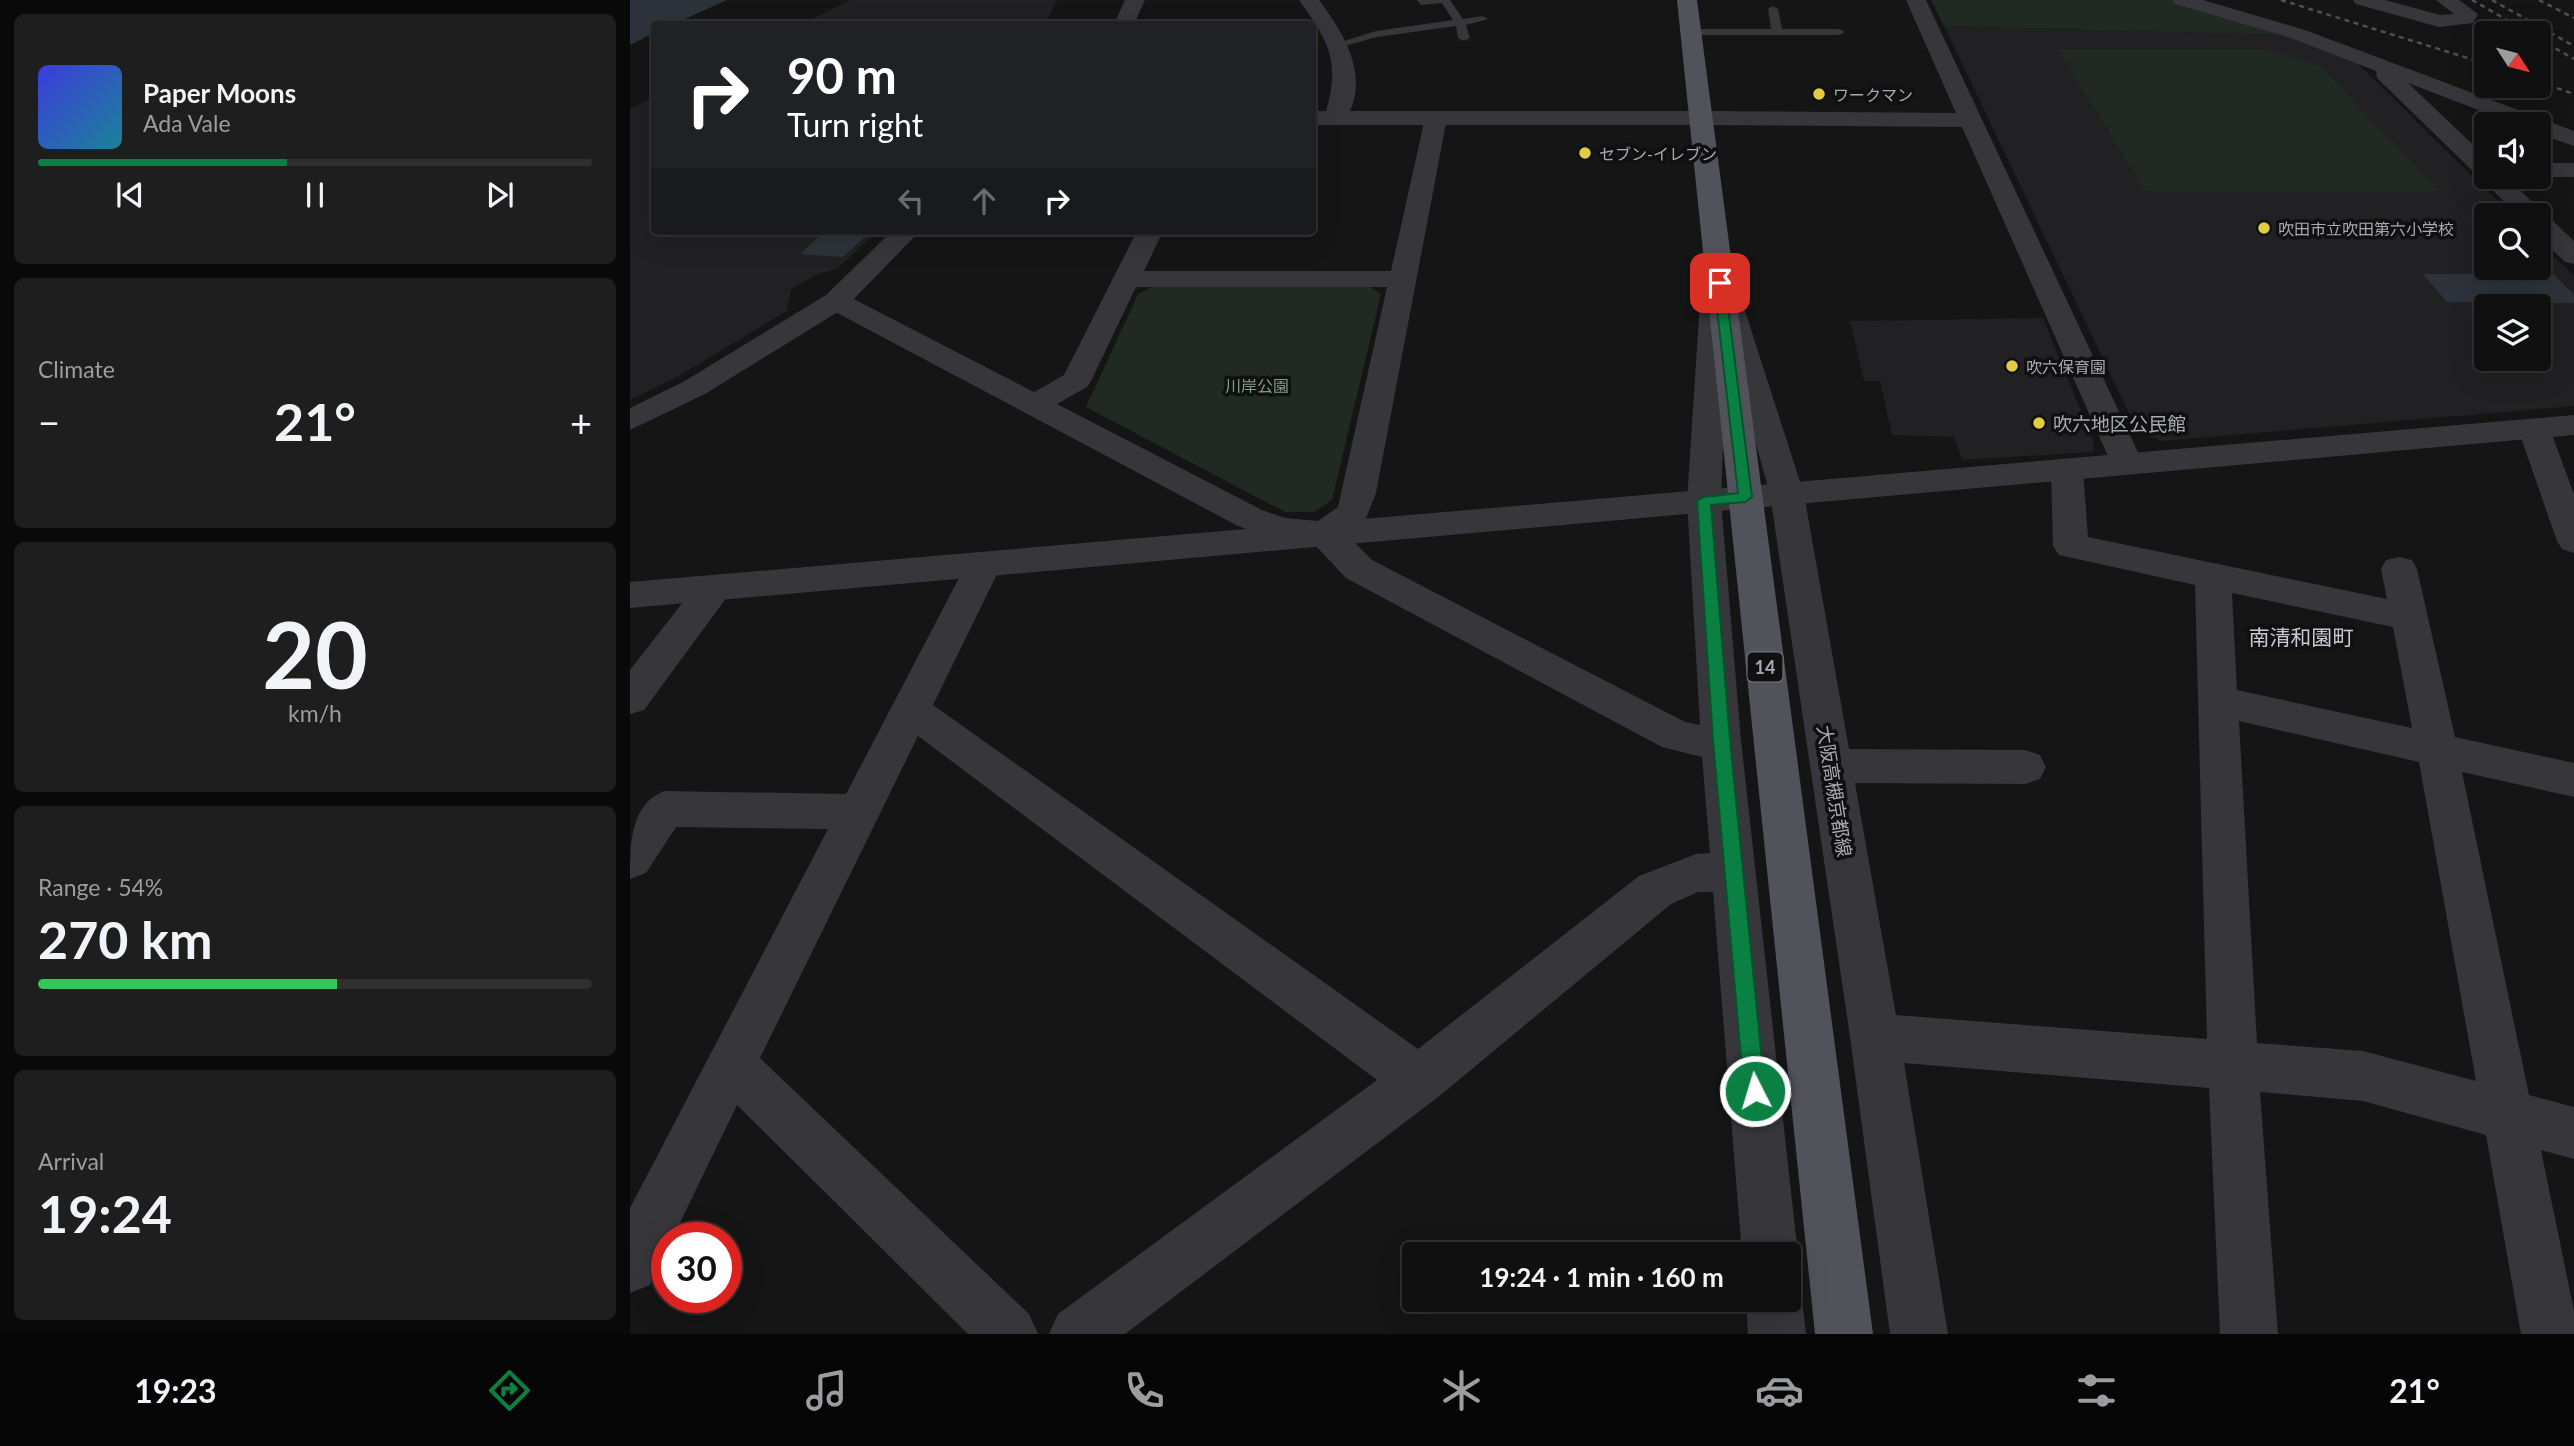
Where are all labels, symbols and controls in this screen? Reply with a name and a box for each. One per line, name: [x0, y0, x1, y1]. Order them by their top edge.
north arrow: [2474, 21, 2552, 98]
map controls: [2474, 21, 2551, 371]
text: 90 m: [787, 46, 897, 104]
icon: right: [672, 49, 763, 140]
text: Paper Moons: [143, 77, 296, 109]
place label: ワークマン: [1833, 85, 1913, 104]
marker: ワークマン: [1811, 86, 1827, 102]
text: Turn right: [787, 105, 923, 144]
text: Ada Vale: [143, 109, 231, 137]
button: sound: [2474, 112, 2551, 189]
place label: セブン-イレブン: [1599, 144, 1717, 163]
marker: セブン-イレブン: [1577, 145, 1593, 161]
icon: previous: [111, 176, 149, 214]
icon: pause: [296, 176, 334, 214]
icon: next: [481, 176, 519, 214]
icon: left: [892, 182, 930, 220]
icon: ahead: [965, 182, 1003, 220]
icon: right: [1038, 182, 1076, 220]
button: search: [2474, 203, 2551, 280]
place label: 吹田市立吹田第六小学校: [2278, 219, 2454, 238]
marker: 吹田市立吹田第六小学校: [2256, 220, 2272, 236]
pin: [1690, 253, 1750, 313]
icon: arrive: [1701, 264, 1739, 302]
button: layers: [2474, 294, 2551, 371]
text: Climate: [38, 355, 115, 383]
place label: 吹六保育園: [2026, 357, 2106, 376]
marker: 吹六保育園: [2004, 358, 2020, 374]
park label: 川岸公園: [1225, 376, 1289, 395]
text: 21°: [274, 390, 356, 452]
text: −: [38, 399, 60, 445]
text: +: [570, 399, 592, 445]
place label: 吹六地区公民館: [2053, 412, 2186, 435]
marker: 吹六地区公民館: [2031, 415, 2047, 431]
text: 20: [262, 599, 368, 708]
district label: 南清和園町: [2249, 624, 2354, 649]
road number: 14: [1748, 652, 1782, 682]
text: km/h: [288, 699, 342, 727]
street label: 大阪高槻京都線: [1813, 724, 1857, 858]
text: Range · 54%: [38, 873, 163, 901]
text: 270 km: [38, 908, 212, 970]
position arrow: [1718, 1054, 1792, 1128]
text: Arrival: [38, 1147, 104, 1175]
text: 19:24: [38, 1182, 172, 1244]
speed limit sign: 30: [651, 1222, 742, 1313]
text: 19:24 · 1 min · 160 m: [1479, 1261, 1724, 1293]
icon: directions: [485, 1366, 534, 1415]
icon: music: [802, 1366, 851, 1415]
icon: phone: [1120, 1366, 1169, 1415]
icon: climate: [1437, 1366, 1486, 1415]
icon: car: [1755, 1366, 1804, 1415]
icon: filters: [2072, 1366, 2121, 1415]
text: 19:23: [134, 1371, 217, 1410]
text: 21°: [2389, 1371, 2440, 1410]

